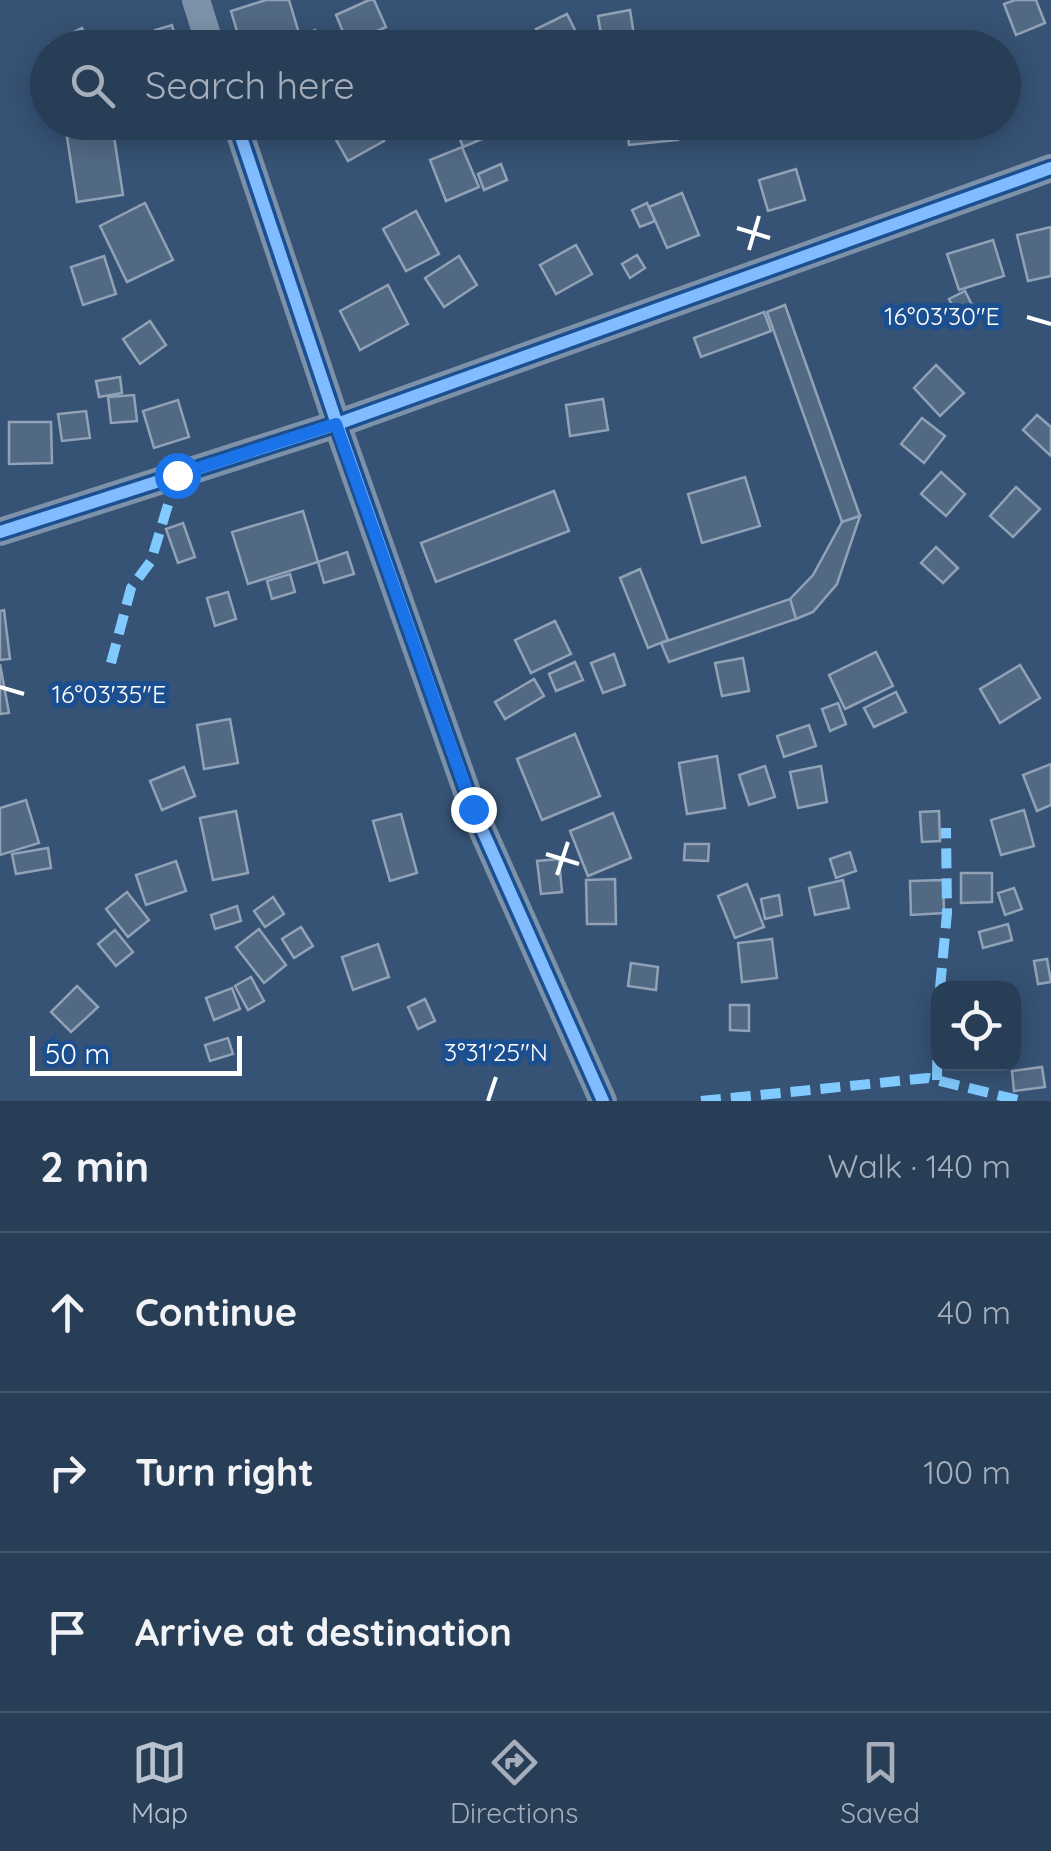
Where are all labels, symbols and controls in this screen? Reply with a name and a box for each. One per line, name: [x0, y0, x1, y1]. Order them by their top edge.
search box: [30, 30, 1021, 140]
icon: search: [65, 58, 120, 113]
text: Search here: [145, 61, 355, 109]
text: 16°03'30"E: [884, 300, 1000, 331]
route start: [155, 453, 201, 499]
text: 16°03'35"E: [52, 678, 166, 709]
route end: [451, 787, 497, 833]
map controls: [931, 981, 1021, 1071]
button: locate: [931, 981, 1021, 1071]
scale bar: [30, 1031, 242, 1076]
text: 50 m: [45, 1036, 110, 1071]
text: 3°31'25"N: [444, 1036, 548, 1067]
text: 2 min: [40, 1140, 149, 1193]
text: Walk · 140 m: [828, 1146, 1011, 1186]
icon: ahead: [40, 1285, 95, 1340]
text: Continue: [135, 1288, 297, 1336]
text: 40 m: [937, 1292, 1011, 1332]
icon: right: [40, 1445, 95, 1500]
text: Turn right: [135, 1448, 314, 1496]
text: 100 m: [923, 1452, 1011, 1492]
icon: arrive: [40, 1605, 95, 1660]
text: Arrive at destination: [135, 1608, 512, 1656]
tab: Map: [131, 1735, 188, 1830]
tab: Directions: [450, 1735, 578, 1830]
tab: Saved: [840, 1735, 920, 1830]

